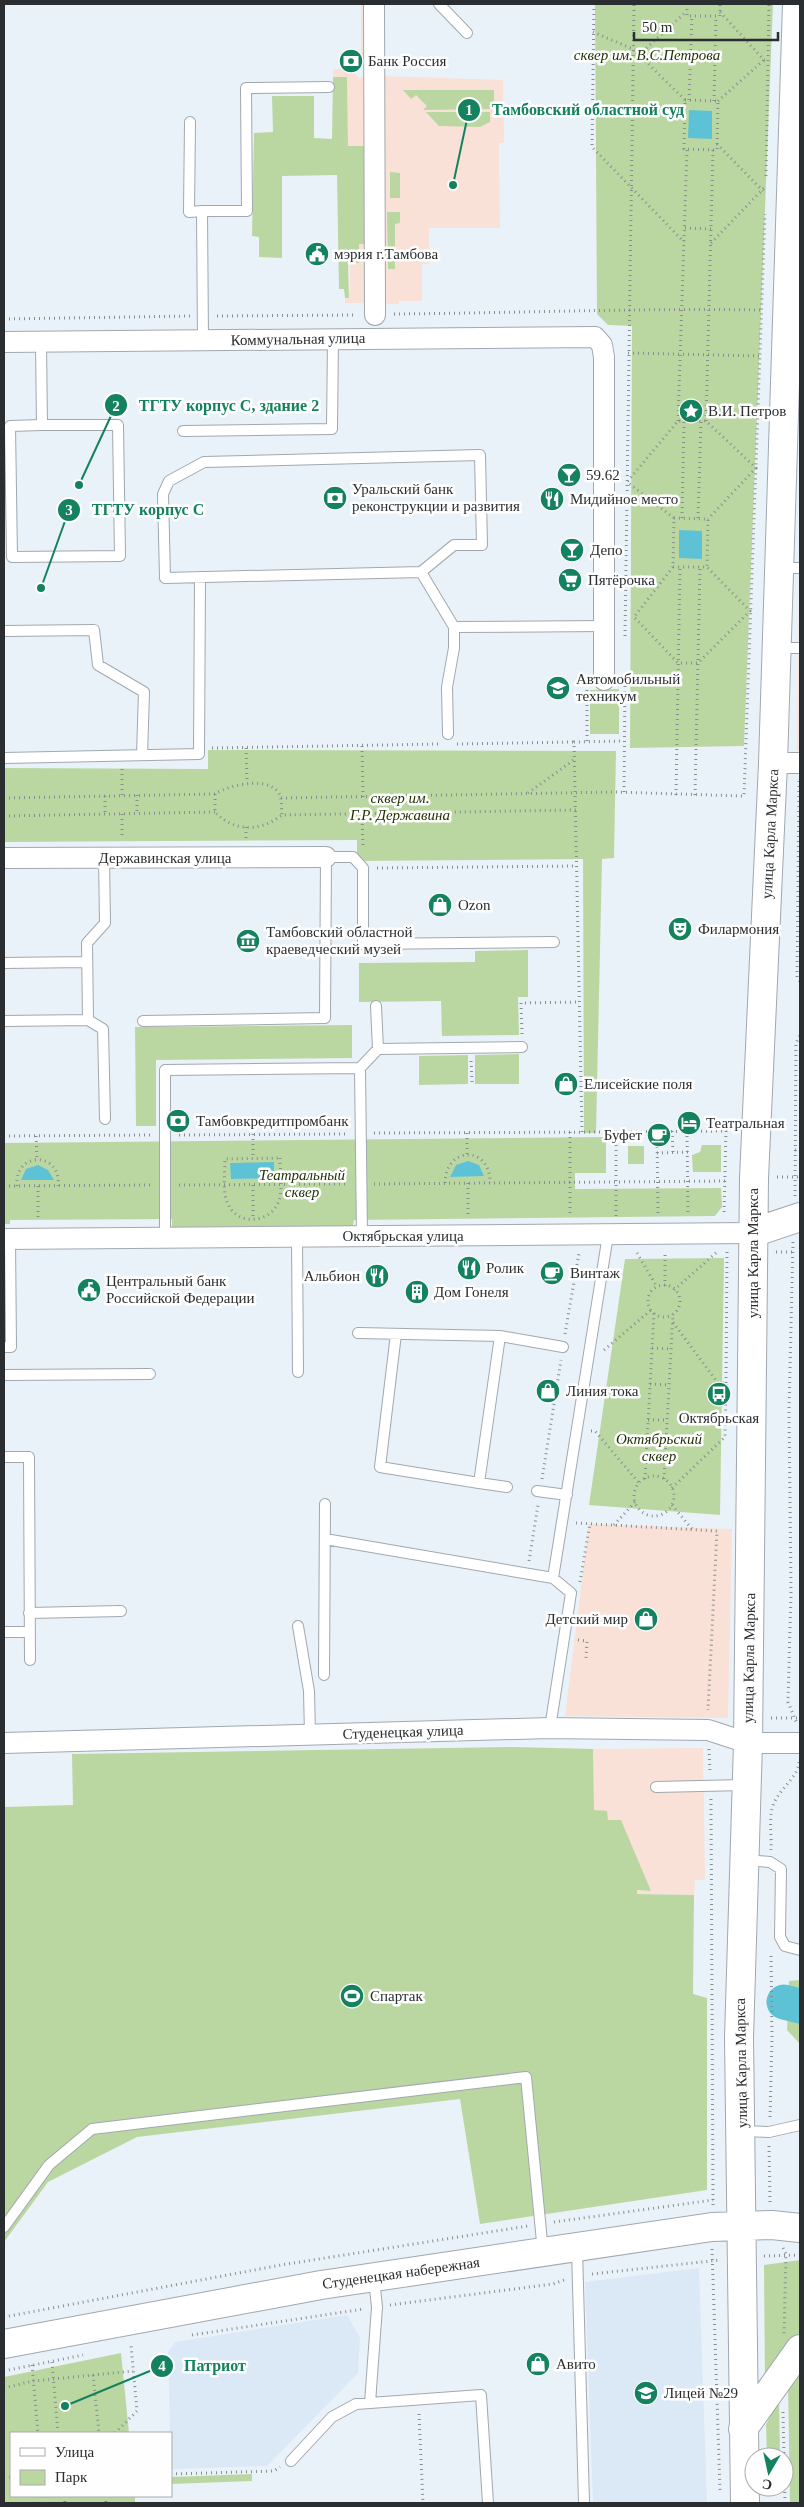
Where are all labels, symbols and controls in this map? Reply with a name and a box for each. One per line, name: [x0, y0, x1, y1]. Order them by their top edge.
scale bar: [634, 10, 778, 42]
text: 50 m: [642, 19, 673, 35]
park label: сквер им. В.С.Петрова: [574, 47, 720, 63]
bank icon: Банк Россия: [338, 48, 364, 74]
place label: Банк Россия: [368, 53, 447, 69]
callout: Тамбовский областной суд: [457, 94, 694, 125]
text: Тамбовский областной суд: [492, 101, 684, 119]
text: 1: [465, 102, 473, 118]
public building icon: мэрия г.Тамбова: [304, 241, 330, 267]
place label: мэрия г.Тамбова: [334, 246, 438, 262]
street label: Коммунальная улица: [231, 330, 366, 348]
callout: ТГТУ корпус С, здание 2: [103, 390, 329, 421]
text: ТГТУ корпус С, здание 2: [139, 397, 319, 415]
text: 2: [112, 398, 120, 414]
place icon: В.И. Петров: [678, 398, 704, 424]
place label: В.И. Петров: [708, 403, 786, 419]
bar icon: 59.62: [556, 462, 582, 488]
place label: 59.62: [586, 467, 620, 483]
place label: Уральский банк реконструкции и развития: [352, 481, 520, 514]
bank icon: Уральский банк реконструкции и развития: [322, 485, 348, 511]
restaurant icon: Мидийное место: [539, 486, 565, 512]
place label: Мидийное место: [570, 491, 678, 507]
callout: ТГТУ корпус С: [57, 494, 214, 525]
text: ТГТУ корпус С: [92, 501, 204, 519]
text: 3: [65, 502, 73, 518]
bar icon: Депо: [559, 537, 585, 563]
place label: Депо: [590, 542, 623, 558]
supermarket icon: Пятёрочка: [557, 567, 583, 593]
place label: Пятёрочка: [588, 572, 655, 588]
place label: Автомобильный техникум: [576, 671, 680, 704]
school or university icon: Автомобильный техникум: [545, 675, 571, 701]
street label: улица Карла Маркса: [759, 768, 781, 900]
park label: сквер им. Г.Р. Державина: [349, 790, 450, 823]
street label: Державинская улица: [99, 850, 232, 866]
shop icon: Ozon: [427, 892, 453, 918]
place label: Ozon: [458, 897, 491, 913]
theatre icon: Филармония: [667, 916, 693, 942]
place label: Филармония: [698, 921, 779, 937]
place label: Тамбовский областной краеведческий музей: [266, 924, 412, 957]
museum icon: Тамбовский областной краеведческий музей: [235, 928, 261, 954]
shop icon: Елисейские поля: [553, 1071, 579, 1097]
place label: Елисейские поля: [584, 1076, 692, 1092]
bank icon: Тамбовкредитпромбанк: [165, 1108, 191, 1134]
hotel icon: Театральная: [676, 1110, 702, 1136]
place label: Тамбовкредитпромбанк: [196, 1113, 349, 1129]
place label: Театральная: [706, 1115, 785, 1131]
cafe icon: Буфет: [646, 1122, 672, 1148]
place label: Буфет: [604, 1127, 642, 1143]
park label: Театральный сквер: [259, 1167, 346, 1200]
street label: улица Карла Маркса: [745, 1187, 761, 1318]
street label: Октябрьская улица: [342, 1228, 464, 1244]
restaurant icon: Ролик: [456, 1255, 482, 1281]
place label: Ролик: [486, 1260, 525, 1276]
cafe icon: Винтаж: [539, 1260, 565, 1286]
restaurant icon: Альбион: [364, 1263, 390, 1289]
place label: Винтаж: [570, 1265, 620, 1281]
place label: Альбион: [304, 1268, 360, 1284]
place label: Центральный банк Российской Федерации: [106, 1273, 255, 1306]
public building icon: Центральный банк Российской Федерации: [76, 1277, 102, 1303]
building icon: Дом Гонеля: [404, 1279, 430, 1305]
place label: Дом Гонеля: [434, 1284, 509, 1300]
shop icon: Линия тока: [535, 1378, 561, 1404]
bus stop icon: Октябрьская: [706, 1381, 732, 1407]
place label: Линия тока: [566, 1383, 639, 1399]
place label: Октябрьская: [679, 1410, 759, 1426]
park label: Октябрьский сквер: [616, 1431, 703, 1464]
street label: улица Карла Маркса: [740, 1592, 758, 1723]
shop icon: Детский мир: [633, 1606, 659, 1632]
place label: Детский мир: [545, 1611, 628, 1627]
street label: Студенецкая улица: [342, 1722, 464, 1742]
sports icon: Спартак: [339, 1983, 365, 2009]
place label: Спартак: [370, 1988, 423, 2004]
street label: улица Карла Маркса: [732, 1997, 750, 2128]
street label: Студенецкая набережная: [321, 2254, 481, 2292]
callout: Патриот: [149, 2350, 256, 2381]
shop icon: Авито: [525, 2351, 551, 2377]
place label: Авито: [556, 2356, 596, 2372]
text: Патриот: [184, 2357, 246, 2375]
text: 4: [158, 2358, 166, 2374]
school or university icon: Лицей №29: [633, 2380, 659, 2406]
place label: Лицей №29: [664, 2385, 738, 2401]
legend: [10, 2432, 172, 2497]
text: Улица: [55, 2444, 94, 2460]
north arrow: [744, 2447, 794, 2497]
text: Парк: [55, 2469, 88, 2485]
text: С: [761, 2476, 773, 2493]

